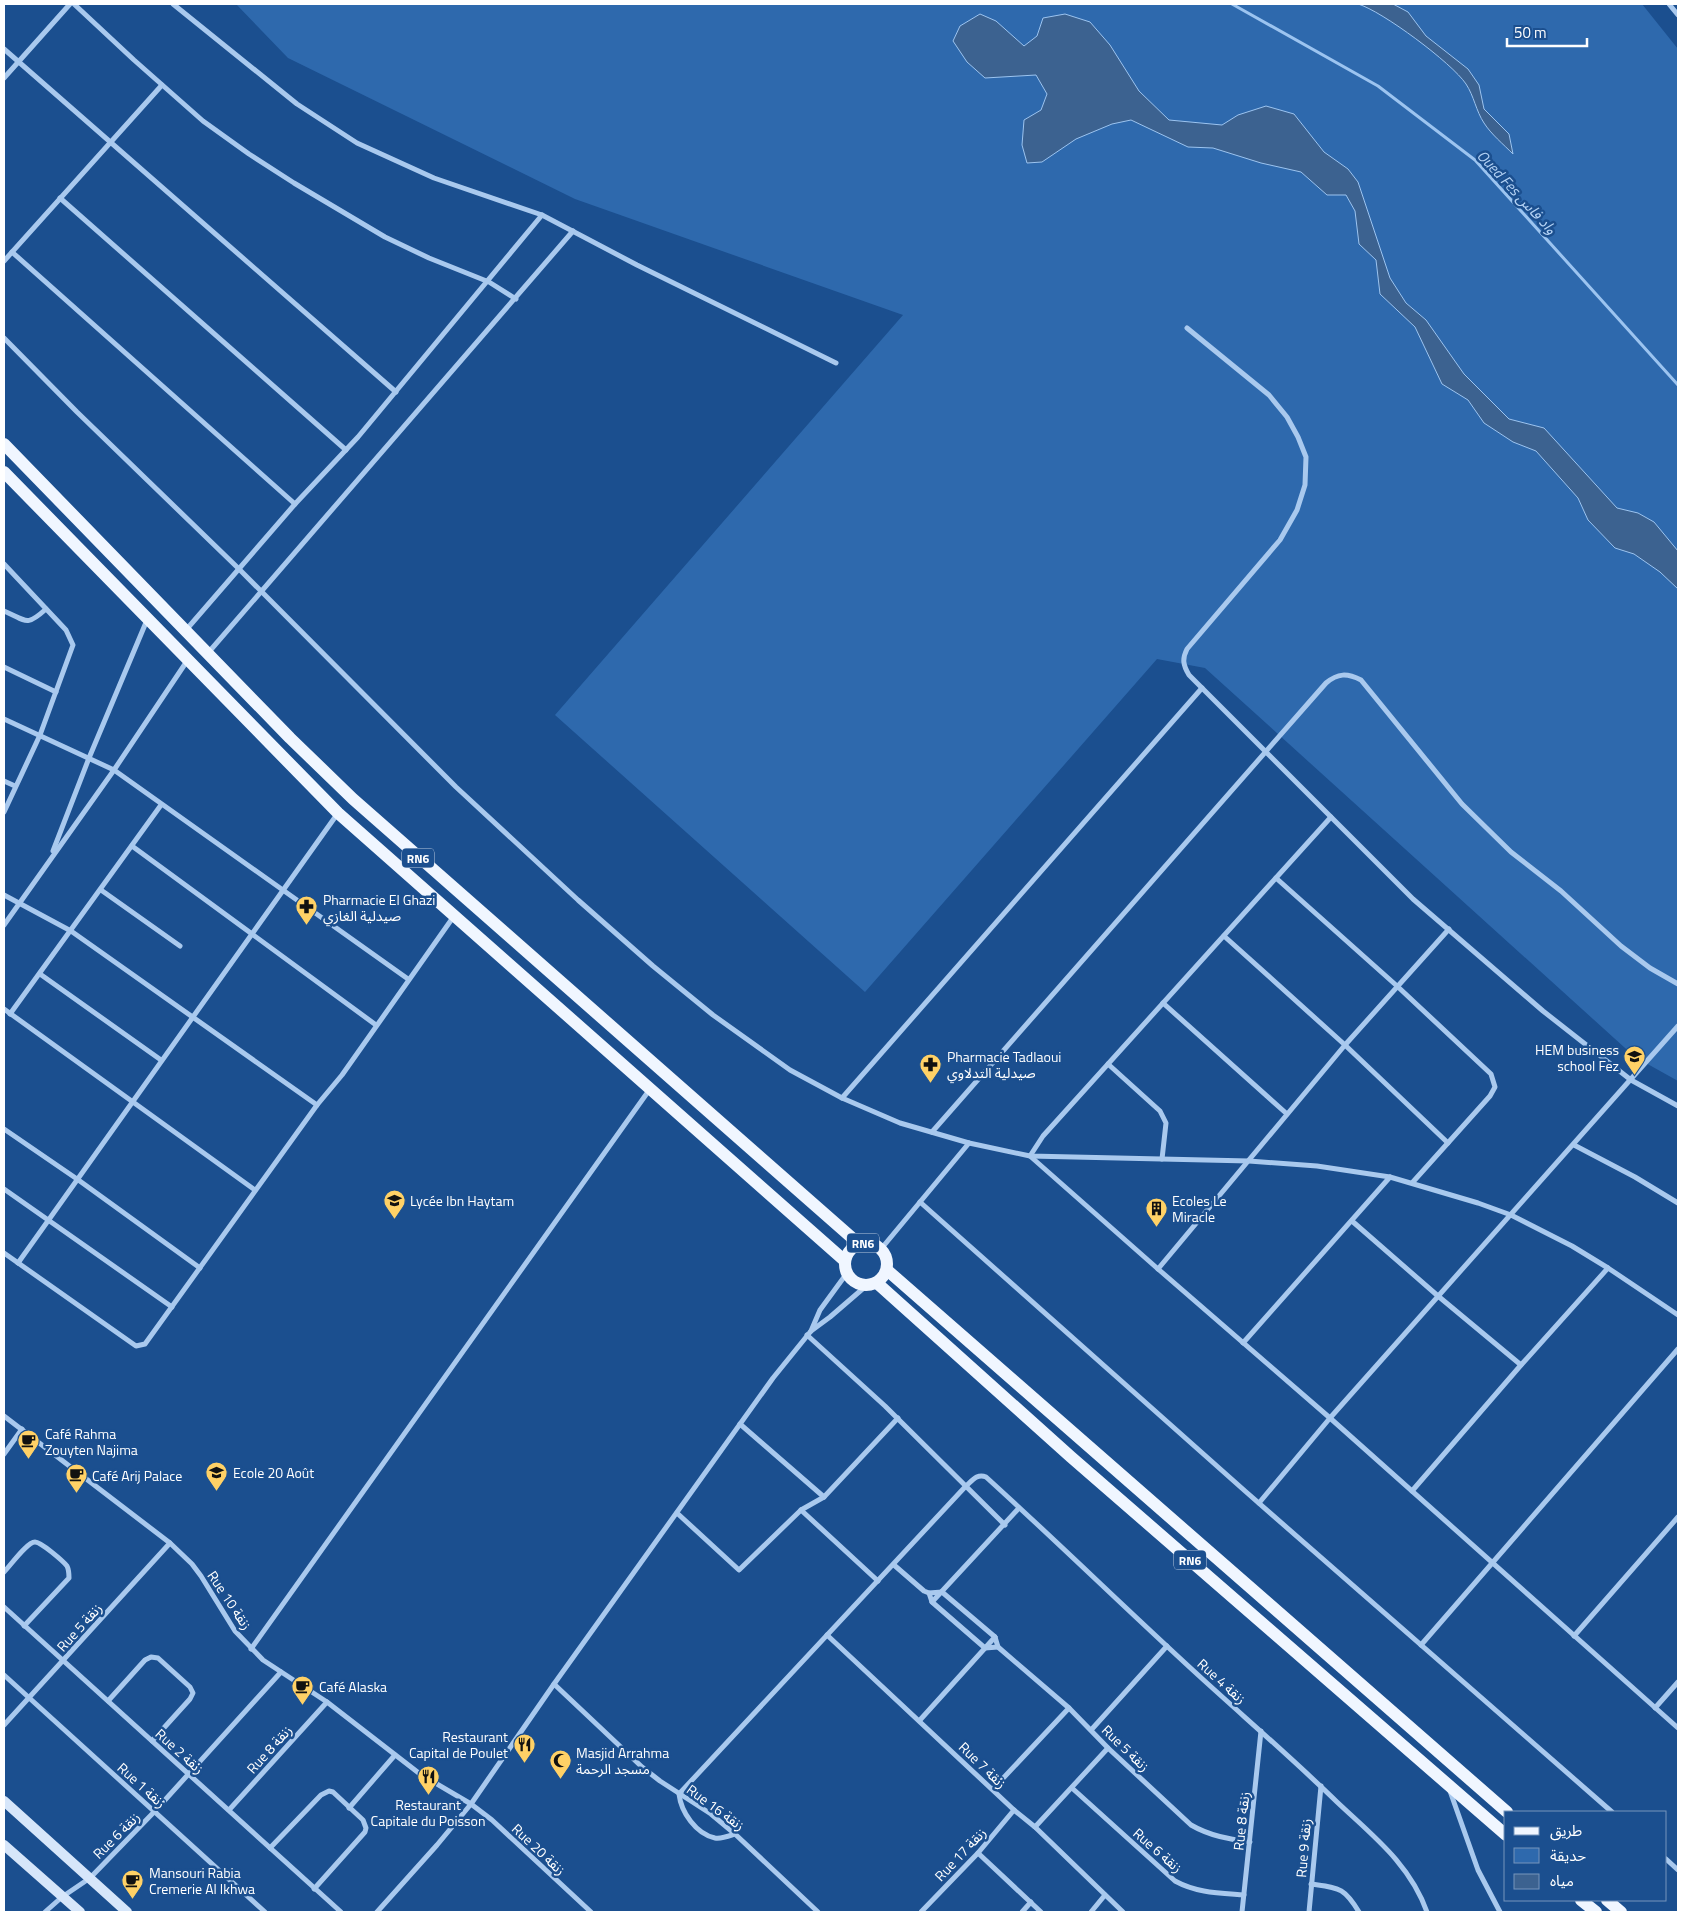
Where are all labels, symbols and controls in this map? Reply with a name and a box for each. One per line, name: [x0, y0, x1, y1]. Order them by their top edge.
scale bar: [1507, 15, 1587, 47]
text: 50 m: [1514, 21, 1547, 44]
water label: Oued Fes واد فاس: [1472, 145, 1563, 240]
road number: RN6: [402, 848, 434, 868]
place label: Pharmacie El Ghazi صيدلية الغازي: [323, 889, 435, 927]
pharmacy icon: Pharmacie El Ghazi صيدلية الغازي: [295, 895, 319, 926]
place label: HEM business school Fez: [1535, 1039, 1619, 1076]
school or university icon: HEM business school Fez: [1623, 1045, 1647, 1076]
place label: Pharmacie Tadlaoui صيدلية التدلاوي: [947, 1046, 1061, 1084]
pharmacy icon: Pharmacie Tadlaoui صيدلية التدلاوي: [919, 1052, 943, 1083]
school or university icon: Lycée Ibn Haytam: [382, 1188, 406, 1219]
place label: Lycée Ibn Haytam: [410, 1190, 514, 1211]
place label: Ecoles Le Miracle: [1172, 1190, 1227, 1227]
building icon: Ecoles Le Miracle: [1144, 1196, 1168, 1227]
road number: RN6: [847, 1234, 879, 1252]
place label: Café Rahma Zouyten Najima: [45, 1423, 138, 1460]
cafe icon: Café Rahma Zouyten Najima: [17, 1429, 41, 1460]
school or university icon: Ecole 20 Août: [205, 1460, 229, 1491]
place label: Ecole 20 Août: [233, 1462, 314, 1483]
cafe icon: Café Arij Palace: [64, 1463, 88, 1494]
place label: Café Arij Palace: [92, 1465, 182, 1486]
road number: RN6: [1174, 1550, 1206, 1570]
street label: Rue 10 زنقة: [203, 1566, 257, 1634]
street label: Rue 5 زنقة: [51, 1598, 107, 1656]
street label: Rue 4 زنقة: [1193, 1653, 1251, 1709]
cafe icon: Café Alaska: [291, 1674, 315, 1705]
place label: Café Alaska: [319, 1676, 387, 1697]
street label: Rue 8 زنقة: [241, 1720, 297, 1778]
street label: Rue 5 زنقة: [1097, 1720, 1155, 1776]
street label: Rue 2 زنقة: [151, 1723, 209, 1779]
place label: Restaurant Capital de Poulet: [409, 1726, 508, 1763]
restaurant icon: Restaurant Capital de Poulet: [512, 1732, 536, 1763]
street label: Rue 7 زنقة: [954, 1737, 1012, 1793]
place label: Masjid Arrahma مسجد الرحمة: [576, 1742, 669, 1779]
mosque icon: Masjid Arrahma مسجد الرحمة: [548, 1748, 572, 1779]
street label: Rue 1 زنقة: [113, 1757, 171, 1813]
restaurant icon: Restaurant Capitale du Poisson: [416, 1764, 440, 1795]
street label: Rue 16 زنقة: [683, 1779, 749, 1835]
street label: Rue 8 زنقة: [1227, 1790, 1255, 1852]
place label: Restaurant Capitale du Poisson: [371, 1794, 485, 1831]
street label: Rue 6 زنقة: [88, 1807, 144, 1863]
legend: [1504, 1811, 1667, 1901]
street label: Rue 20 زنقة: [507, 1818, 571, 1880]
street label: Rue 9 زنقة: [1290, 1818, 1316, 1878]
text: طريق: [1550, 1819, 1582, 1842]
street label: Rue 17 زنقة: [929, 1822, 991, 1886]
street label: Rue 6 زنقة: [1129, 1823, 1187, 1877]
text: حديقة: [1550, 1844, 1586, 1867]
place label: Mansouri Rabia Cremerie Al Ikhwa: [149, 1862, 255, 1899]
cafe icon: Mansouri Rabia Cremerie Al Ikhwa: [121, 1868, 145, 1899]
text: مياه: [1550, 1869, 1574, 1892]

